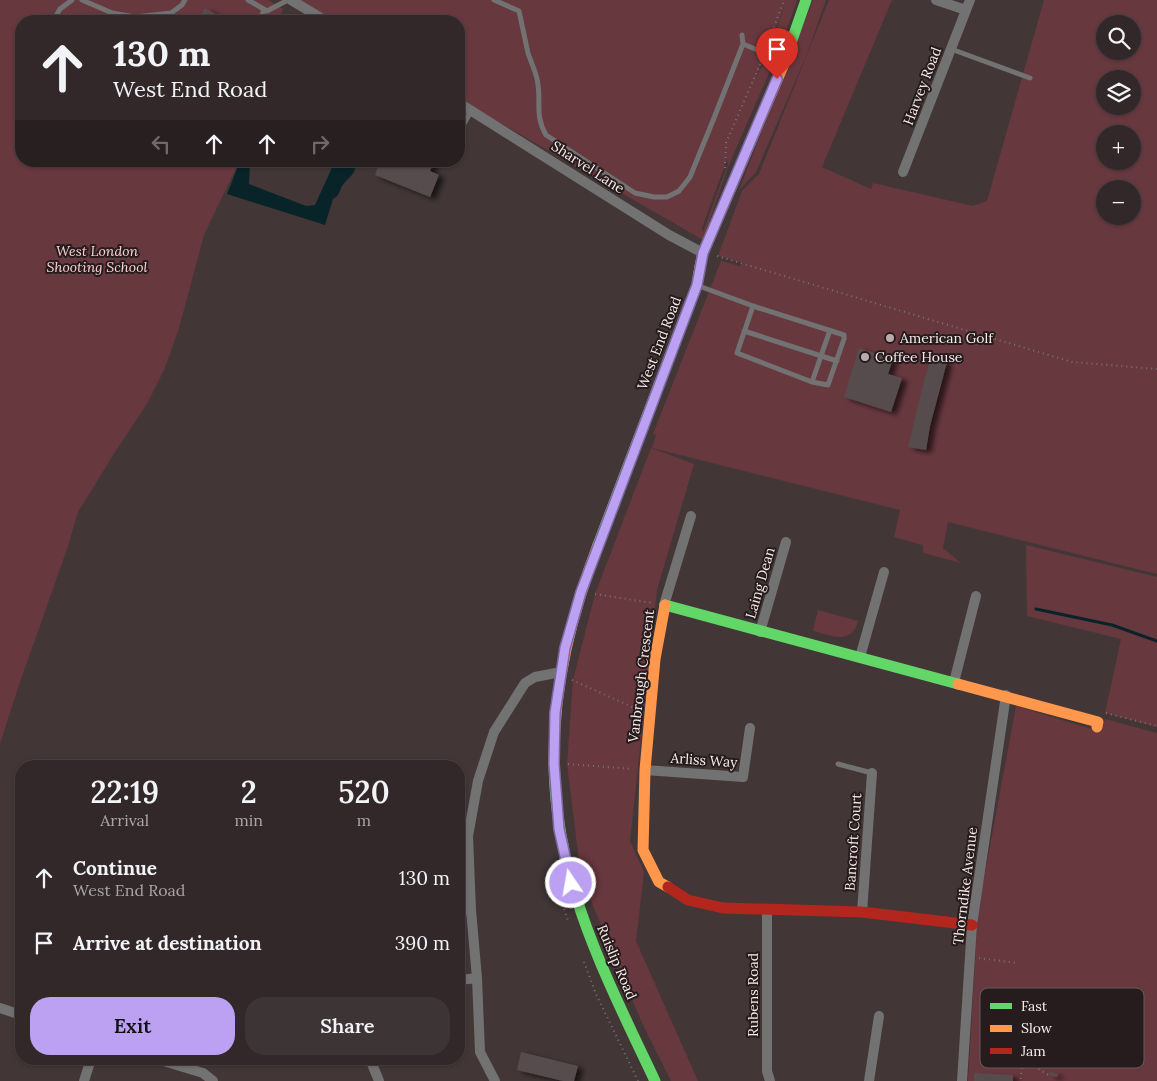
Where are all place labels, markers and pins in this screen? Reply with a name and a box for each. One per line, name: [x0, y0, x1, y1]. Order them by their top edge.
pin: [756, 28, 798, 79]
place label: American Golf: [899, 329, 994, 347]
marker: American Golf: [884, 332, 896, 344]
place label: Coffee House: [875, 348, 963, 366]
marker: Coffee House: [859, 351, 871, 363]

